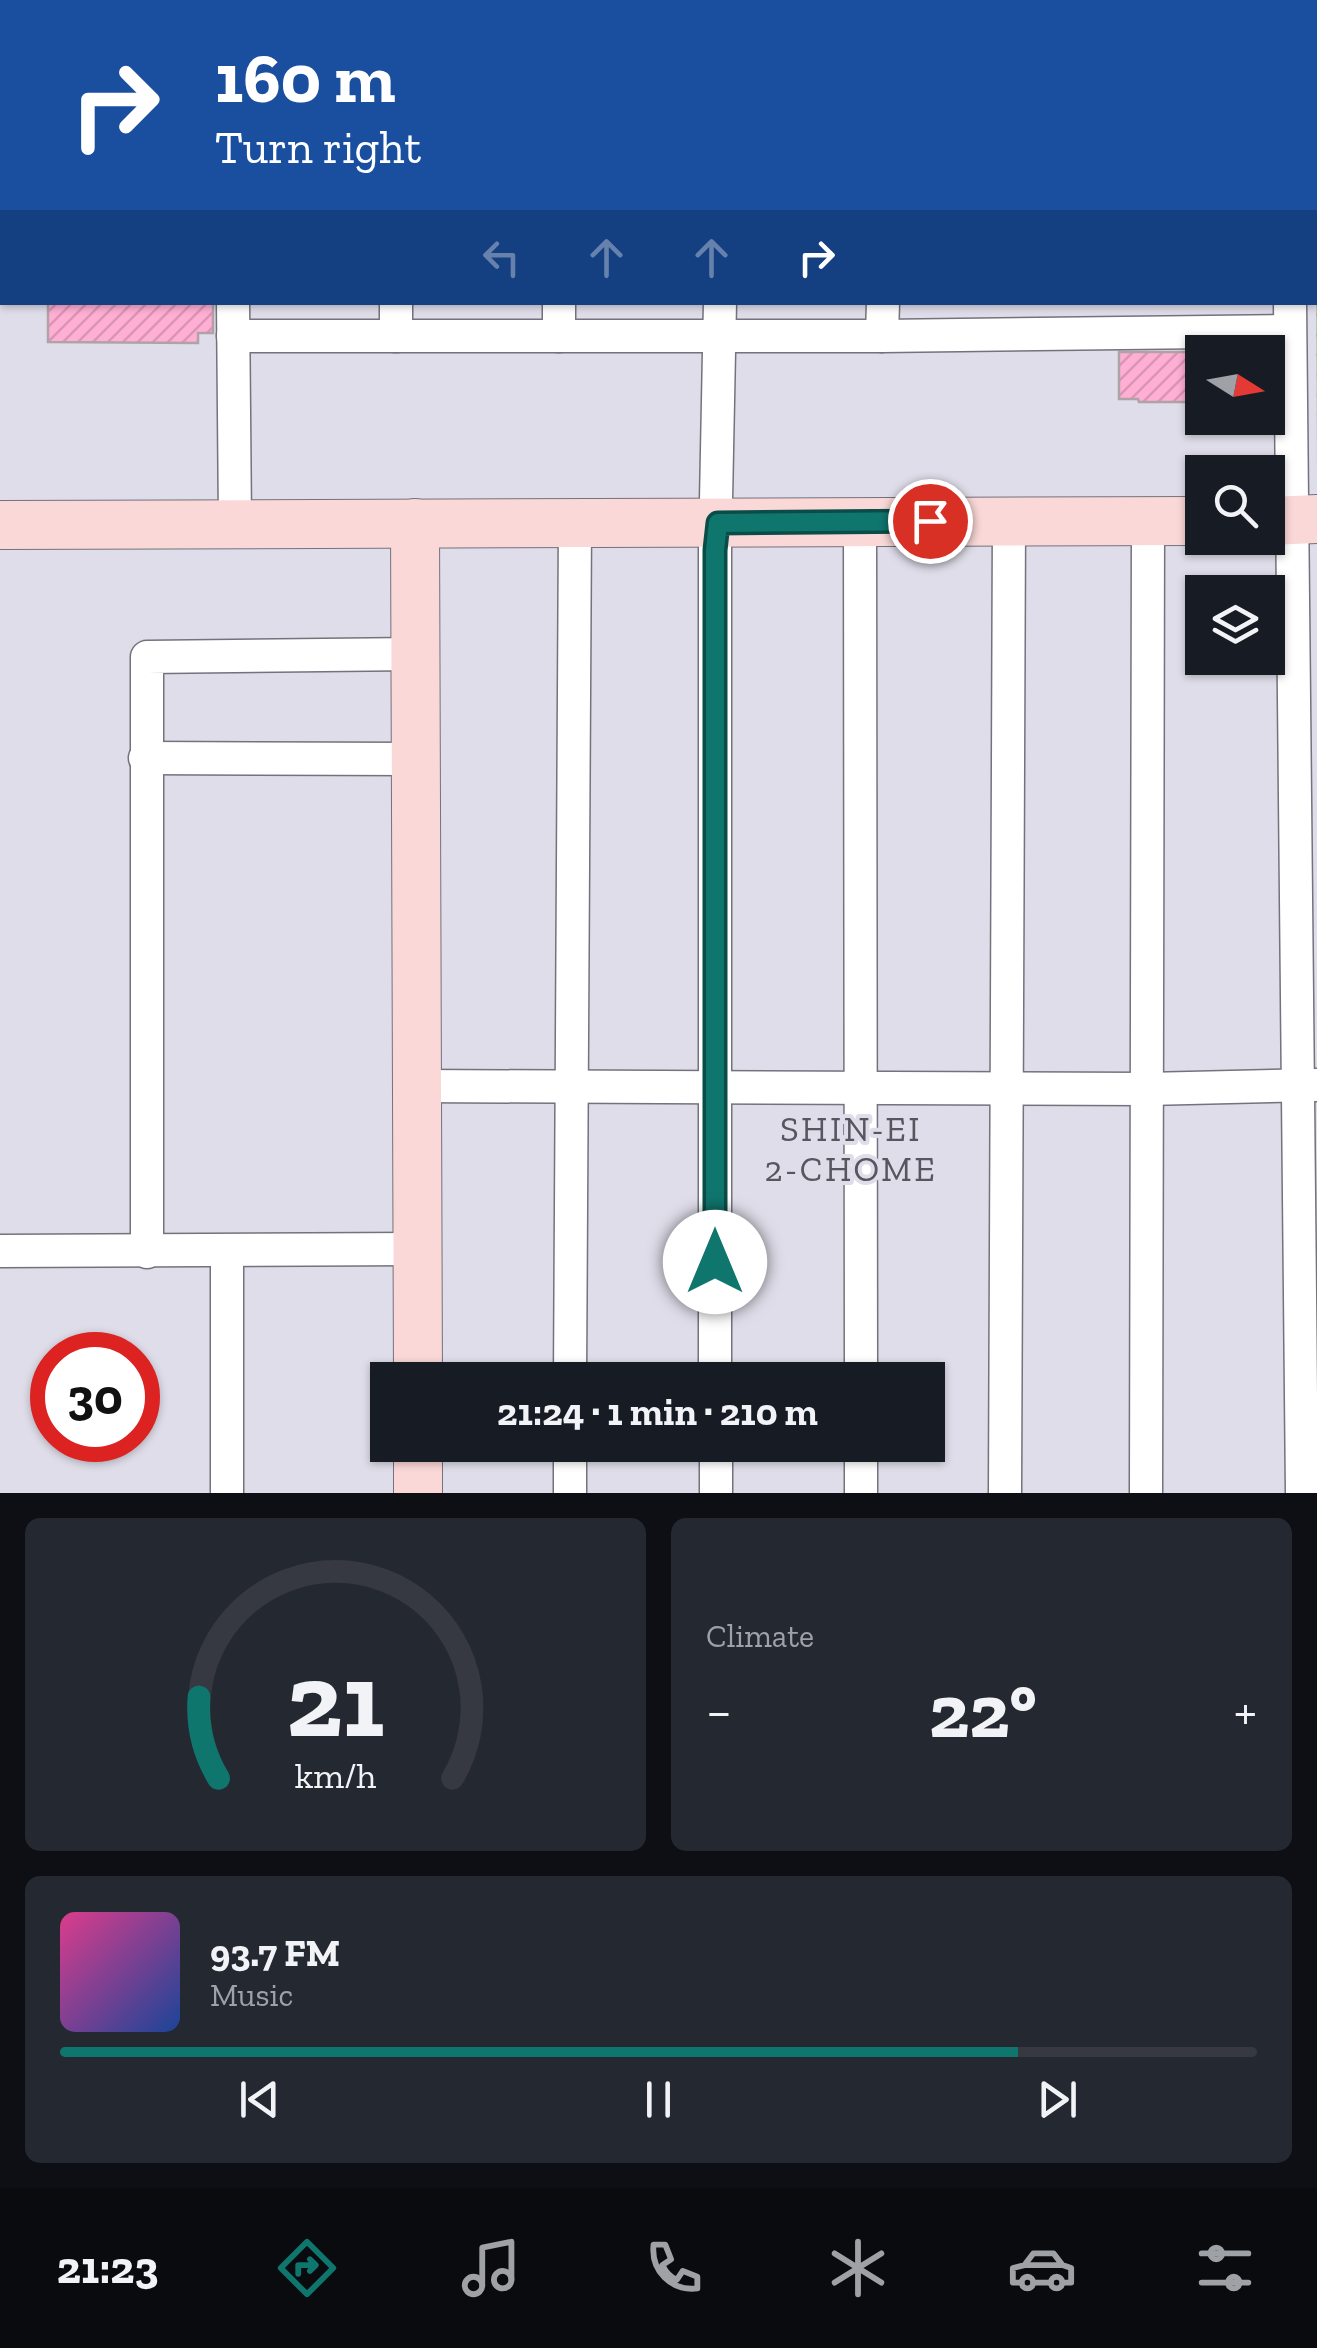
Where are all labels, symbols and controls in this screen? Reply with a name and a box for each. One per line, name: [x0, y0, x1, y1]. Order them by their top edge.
text: 160 m: [215, 36, 396, 120]
icon: right: [50, 40, 180, 170]
text: Turn right: [215, 121, 421, 175]
icon: left: [474, 230, 529, 285]
icon: ahead: [579, 230, 634, 285]
icon: ahead: [684, 230, 739, 285]
icon: right: [789, 230, 844, 285]
north arrow: [1185, 335, 1285, 435]
map controls: [1185, 335, 1285, 675]
button: search: [1185, 455, 1285, 555]
pin: [888, 479, 973, 564]
icon: arrive: [903, 494, 958, 549]
button: layers: [1185, 575, 1285, 675]
district label: SHIN-EI 2-CHOME: [765, 1108, 937, 1190]
position arrow: [663, 1210, 767, 1314]
speed limit sign: 30: [30, 1332, 160, 1462]
text: 21:24 · 1 min · 210 m: [497, 1389, 818, 1435]
text: Climate: [706, 1617, 814, 1655]
text: 21: [287, 1638, 384, 1763]
text: 22°: [929, 1666, 1037, 1756]
text: −: [706, 1678, 732, 1744]
text: +: [1234, 1678, 1257, 1744]
text: km/h: [295, 1754, 376, 1797]
text: 93.7 FM: [210, 1930, 340, 1976]
text: Music: [210, 1976, 293, 2014]
icon: previous: [232, 2072, 287, 2127]
icon: pause: [631, 2072, 686, 2127]
icon: next: [1030, 2072, 1085, 2127]
icon: directions: [272, 2233, 342, 2303]
icon: music: [456, 2233, 526, 2303]
icon: phone: [639, 2233, 709, 2303]
icon: climate: [823, 2233, 893, 2303]
icon: car: [1007, 2233, 1077, 2303]
icon: filters: [1190, 2233, 1260, 2303]
text: 21:23: [57, 2241, 158, 2295]

